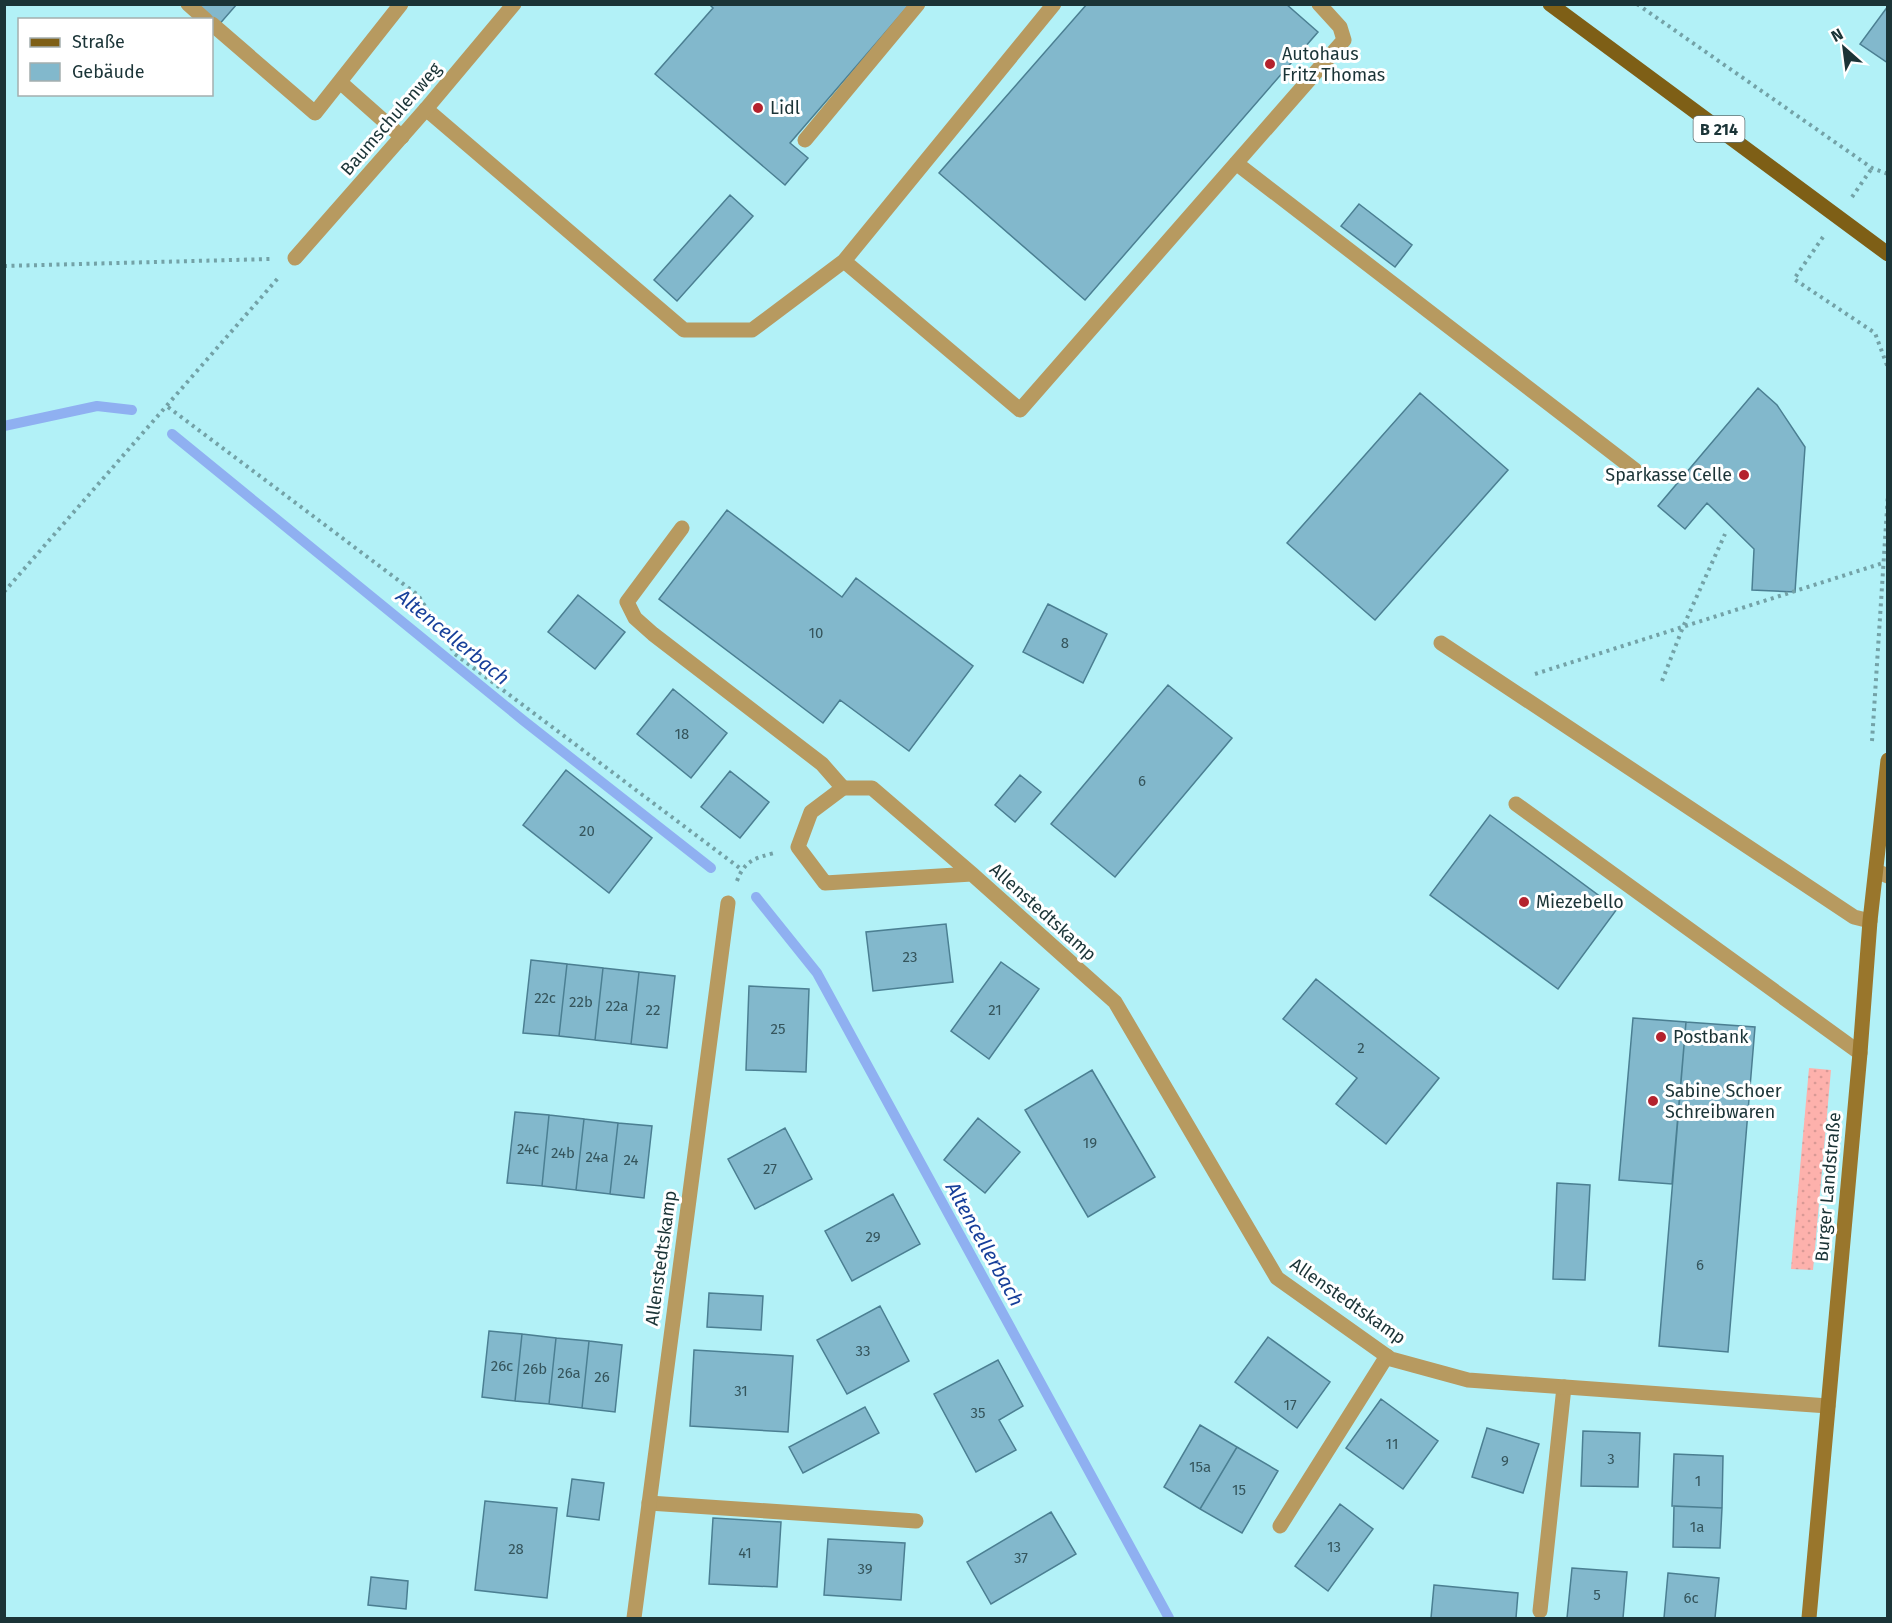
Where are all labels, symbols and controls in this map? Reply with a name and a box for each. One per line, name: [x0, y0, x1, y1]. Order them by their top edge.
legend: [18, 18, 213, 96]
north arrow: [1814, 18, 1874, 78]
text: N: [1828, 24, 1846, 46]
text: Straße: [72, 31, 125, 53]
place label: Autohaus Fritz Thomas: [1282, 43, 1385, 86]
marker: Autohaus Fritz Thomas: [1263, 57, 1277, 71]
street label: Baumschulenweg: [336, 58, 446, 180]
text: Gebäude: [72, 61, 145, 83]
place label: Lidl: [770, 97, 800, 119]
marker: Lidl: [751, 101, 765, 115]
road number: B 214: [1694, 116, 1744, 142]
place label: Sparkasse Celle: [1605, 464, 1732, 486]
marker: Sparkasse Celle: [1737, 468, 1751, 482]
water label: Altencellerbach: [391, 583, 514, 690]
house number: 10: [809, 624, 823, 642]
house number: 8: [1061, 634, 1069, 652]
house number: 18: [675, 725, 689, 743]
house number: 6: [1138, 772, 1146, 790]
house number: 20: [579, 822, 595, 840]
street label: Allenstedtskamp: [985, 858, 1101, 966]
place label: Miezebello: [1536, 891, 1624, 913]
marker: Miezebello: [1517, 895, 1531, 909]
house number: 23: [903, 948, 917, 966]
house number: 22c: [534, 989, 556, 1007]
house number: 22b: [569, 993, 593, 1011]
house number: 22a: [606, 997, 628, 1015]
house number: 22: [646, 1001, 660, 1019]
house number: 21: [988, 1001, 1002, 1019]
house number: 25: [771, 1020, 785, 1038]
place label: Postbank: [1673, 1026, 1749, 1048]
marker: Postbank: [1654, 1030, 1668, 1044]
house number: 2: [1357, 1039, 1365, 1057]
place label: Sabine Schoer Schreibwaren: [1665, 1080, 1782, 1123]
marker: Sabine Schoer Schreibwaren: [1646, 1094, 1660, 1108]
street label: Burger Landstraße: [1811, 1111, 1845, 1263]
house number: 19: [1083, 1134, 1097, 1152]
house number: 24c: [517, 1140, 539, 1158]
house number: 24b: [551, 1144, 575, 1162]
house number: 24a: [585, 1148, 609, 1166]
house number: 24: [623, 1151, 639, 1169]
house number: 27: [763, 1160, 777, 1178]
water label: Altencellerbach: [940, 1177, 1029, 1310]
street label: Allenstedtskamp: [641, 1189, 681, 1327]
house number: 29: [865, 1228, 881, 1246]
street label: Allenstedtskamp: [1286, 1253, 1410, 1349]
house number: 6: [1696, 1256, 1704, 1274]
house number: 33: [856, 1342, 870, 1360]
house number: 26c: [491, 1357, 513, 1375]
house number: 26b: [523, 1360, 547, 1378]
house number: 26a: [557, 1364, 581, 1382]
house number: 26: [594, 1368, 610, 1386]
house number: 31: [734, 1382, 748, 1400]
house number: 17: [1283, 1396, 1297, 1414]
house number: 35: [970, 1404, 986, 1422]
house number: 11: [1386, 1435, 1398, 1453]
house number: 3: [1607, 1450, 1615, 1468]
house number: 9: [1501, 1452, 1509, 1470]
house number: 15a: [1189, 1458, 1211, 1476]
house number: 1: [1695, 1472, 1701, 1490]
house number: 15: [1232, 1481, 1246, 1499]
house number: 1a: [1690, 1518, 1704, 1536]
house number: 13: [1327, 1538, 1341, 1556]
house number: 28: [508, 1540, 524, 1558]
house number: 41: [738, 1544, 752, 1562]
house number: 37: [1014, 1549, 1028, 1567]
house number: 39: [857, 1560, 873, 1578]
house number: 5: [1593, 1586, 1601, 1604]
house number: 6c: [1683, 1589, 1699, 1607]

